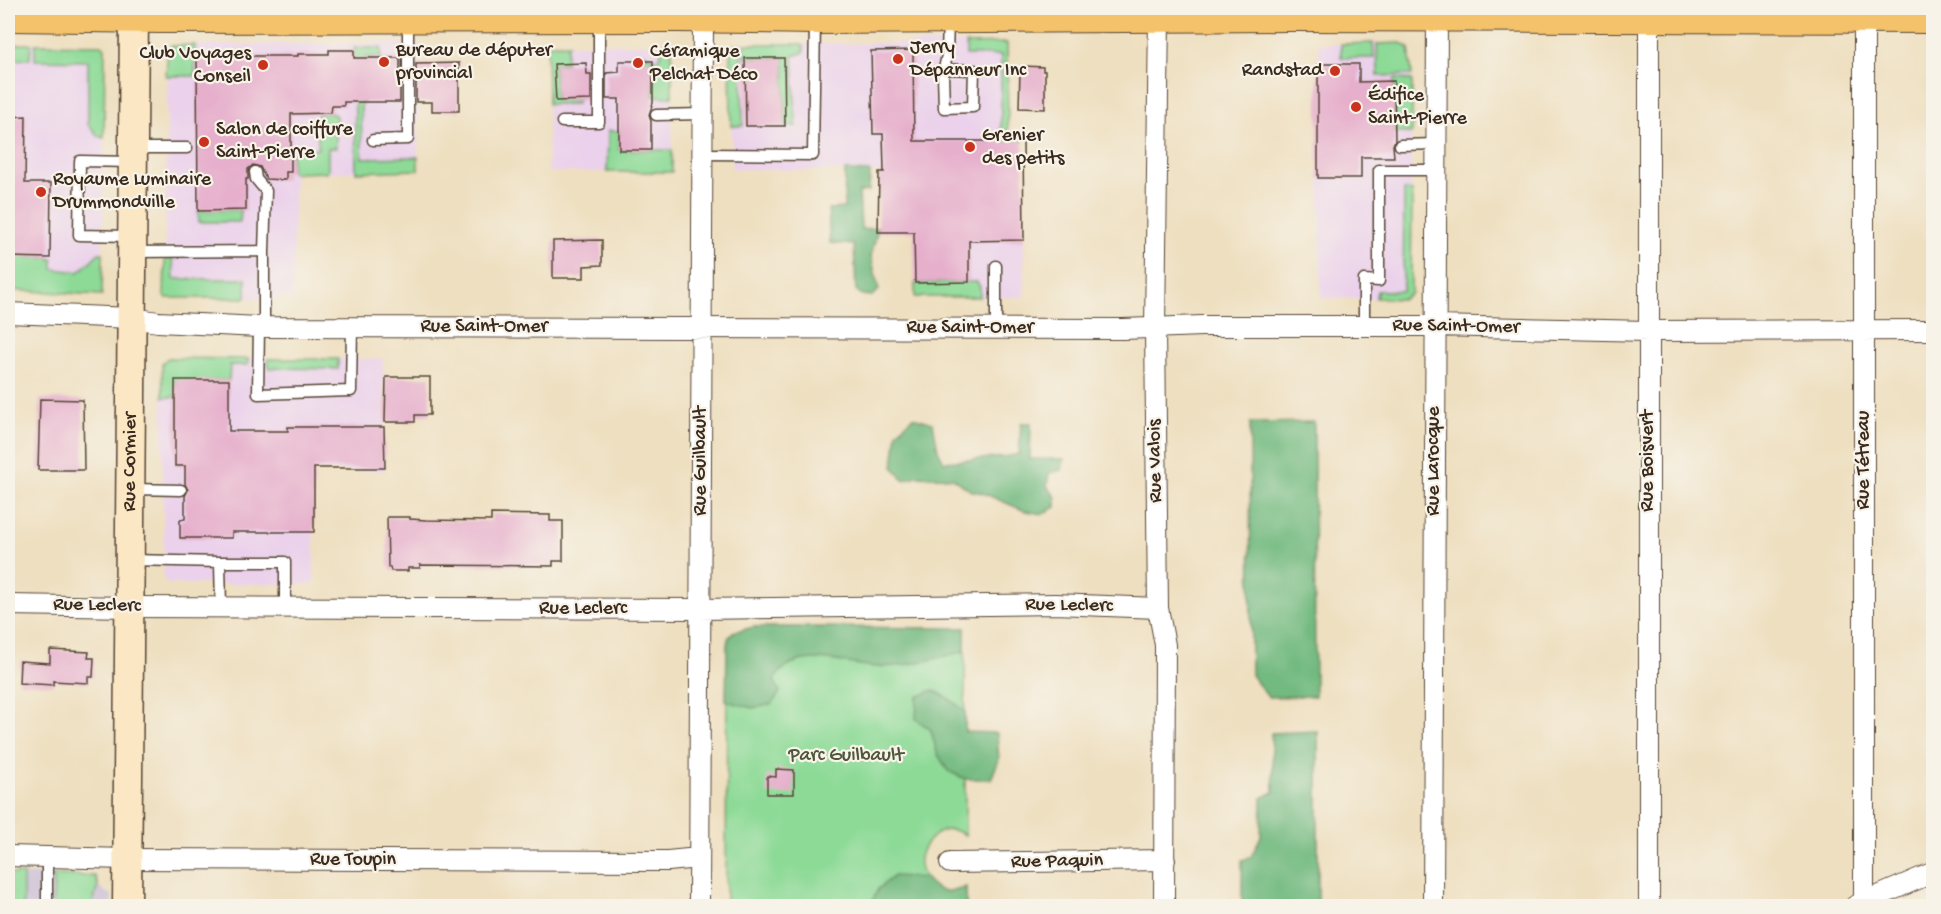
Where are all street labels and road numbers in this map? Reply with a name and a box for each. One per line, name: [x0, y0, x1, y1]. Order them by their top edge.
street label: Rue Saint-Omer: [1392, 314, 1522, 340]
street label: Rue Saint-Omer: [420, 316, 550, 339]
street label: Rue Saint-Omer: [906, 317, 1036, 340]
street label: Rue Guilbault: [690, 405, 713, 516]
street label: Rue Larocque: [1423, 406, 1446, 516]
street label: Rue Boisvert: [1637, 408, 1660, 512]
street label: Rue Cormier: [119, 410, 142, 512]
street label: Rue Tétreau: [1853, 410, 1876, 510]
street label: Rue Valois: [1144, 418, 1168, 503]
street label: Rue Leclerc: [53, 594, 142, 618]
street label: Rue Leclerc: [1025, 594, 1114, 618]
street label: Rue Leclerc: [539, 598, 628, 621]
street label: Rue Toupin: [310, 849, 397, 872]
street label: Rue Paquin: [1011, 850, 1104, 874]

